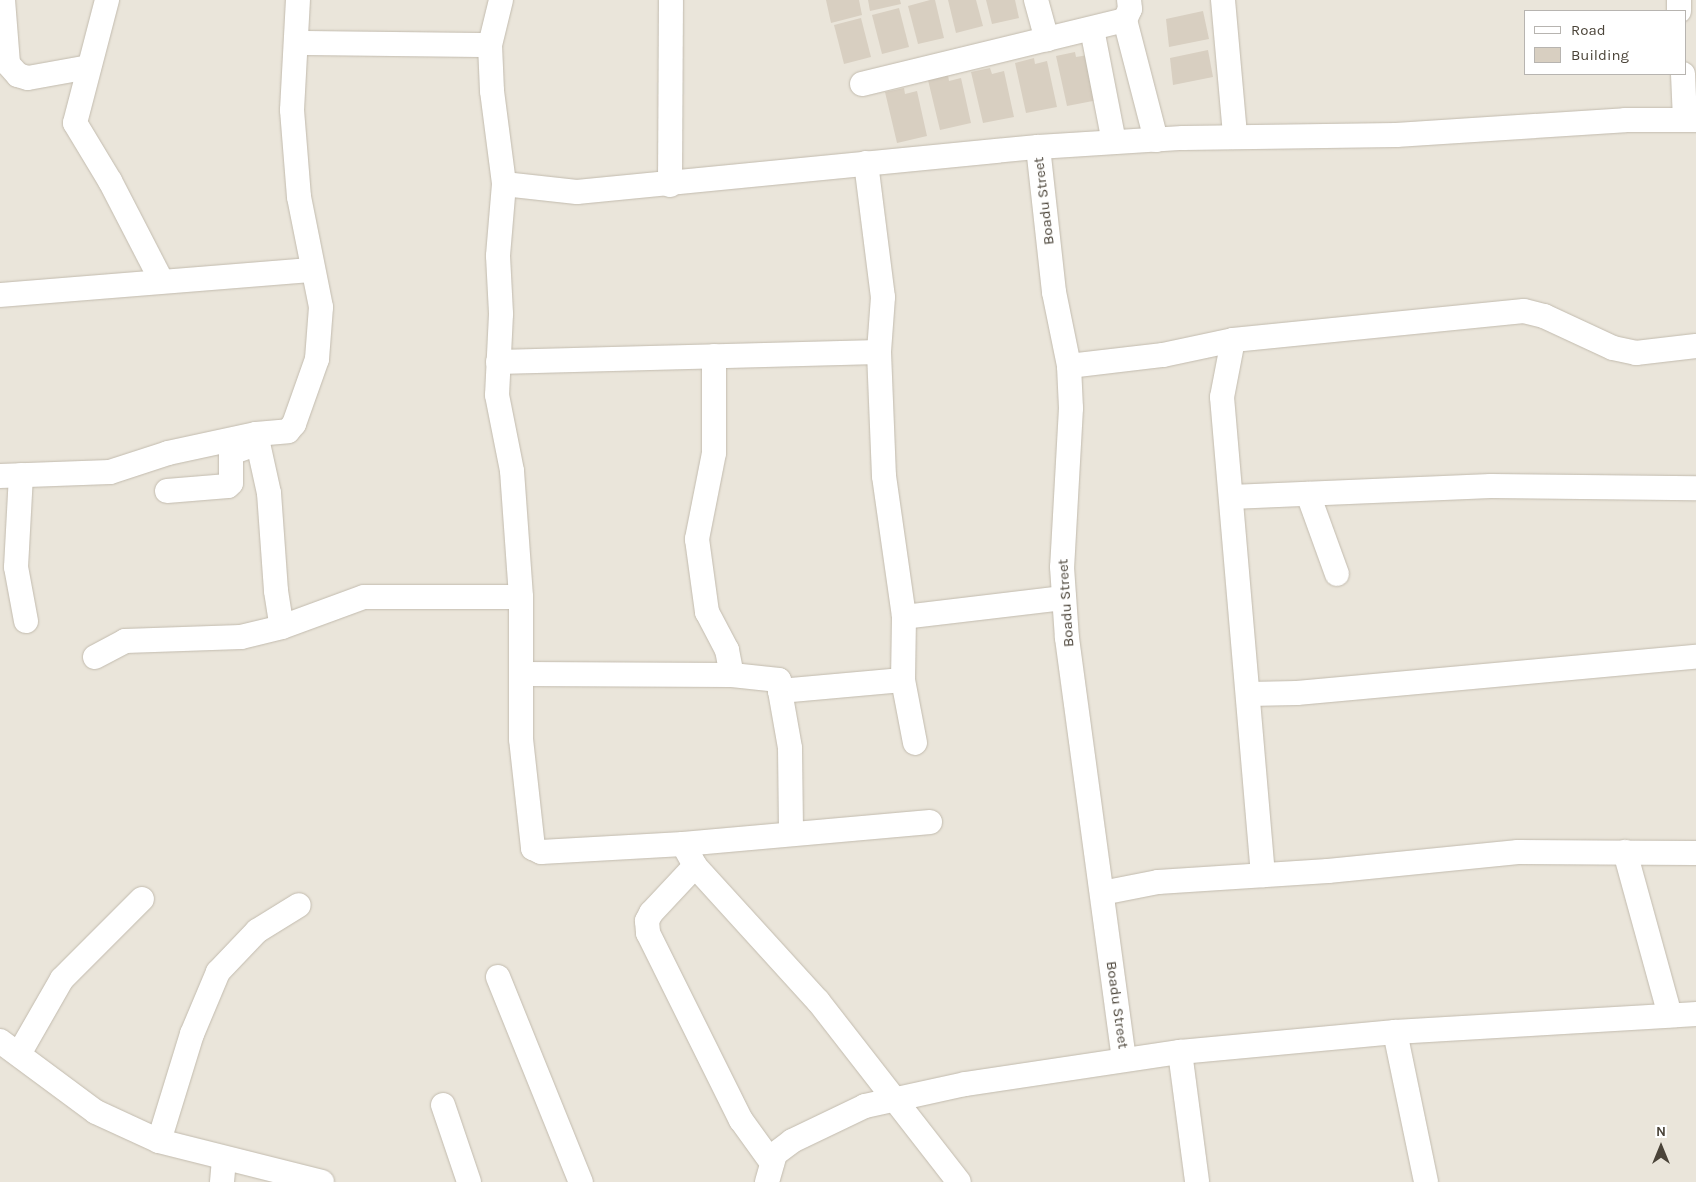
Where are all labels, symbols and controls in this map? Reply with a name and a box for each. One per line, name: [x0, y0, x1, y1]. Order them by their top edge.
legend: [1524, 10, 1686, 75]
text: Road: [1571, 21, 1606, 39]
text: Building: [1571, 46, 1629, 64]
street label: Boadu Street: [1030, 156, 1058, 246]
street label: Boadu Street: [1054, 558, 1078, 648]
street label: Boadu Street: [1102, 960, 1132, 1050]
north arrow: [1636, 1122, 1686, 1172]
text: N: [1656, 1123, 1666, 1140]

